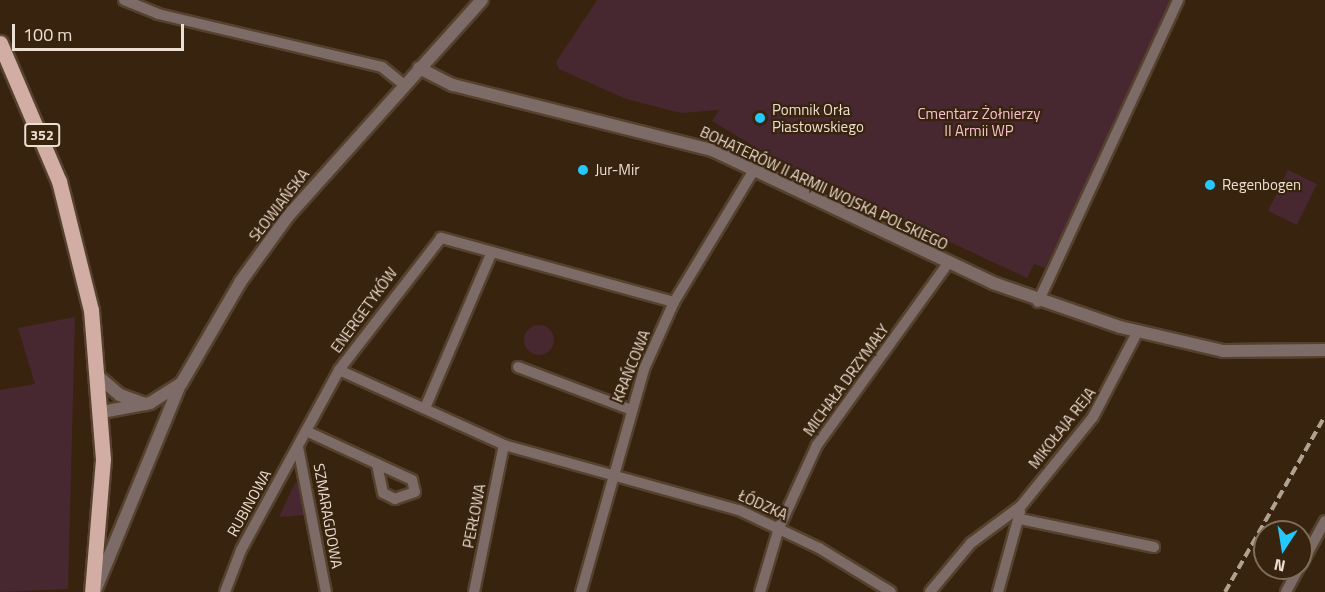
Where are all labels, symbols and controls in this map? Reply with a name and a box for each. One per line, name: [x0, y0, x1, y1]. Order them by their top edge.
scale bar: [15, 12, 188, 50]
text: 100 m: [23, 21, 72, 48]
place label: Pomnik Orła Piastowskiego: [772, 100, 864, 135]
park label: Cmentarz Żołnierzy II Armii WP: [918, 104, 1040, 139]
marker: Pomnik Orła Piastowskiego: [753, 111, 767, 125]
street label: BOHATERÓW II ARMII WOJSKA POLSKIEGO: [697, 123, 951, 253]
road number: 352: [24, 124, 60, 146]
place label: Jur-Mir: [595, 161, 639, 179]
marker: Jur-Mir: [576, 163, 590, 177]
street label: SŁOWIAŃSKA: [245, 165, 313, 245]
place label: Regenbogen: [1222, 176, 1301, 194]
marker: Regenbogen: [1203, 178, 1217, 192]
street label: ENERGETYKÓW: [327, 264, 401, 356]
street label: MICHAŁA DRZYMAŁY: [799, 321, 893, 439]
street label: KRAŃCOWA: [608, 327, 654, 405]
street label: MIKOŁAJA REJA: [1025, 384, 1099, 472]
street label: SZMARAGDOWA: [310, 462, 346, 570]
street label: RUBINOWA: [223, 466, 275, 540]
street label: PERŁOWA: [459, 482, 489, 550]
street label: ŁÓDZKA: [736, 486, 790, 524]
north arrow: [1253, 520, 1313, 580]
text: N: [1272, 553, 1288, 579]

